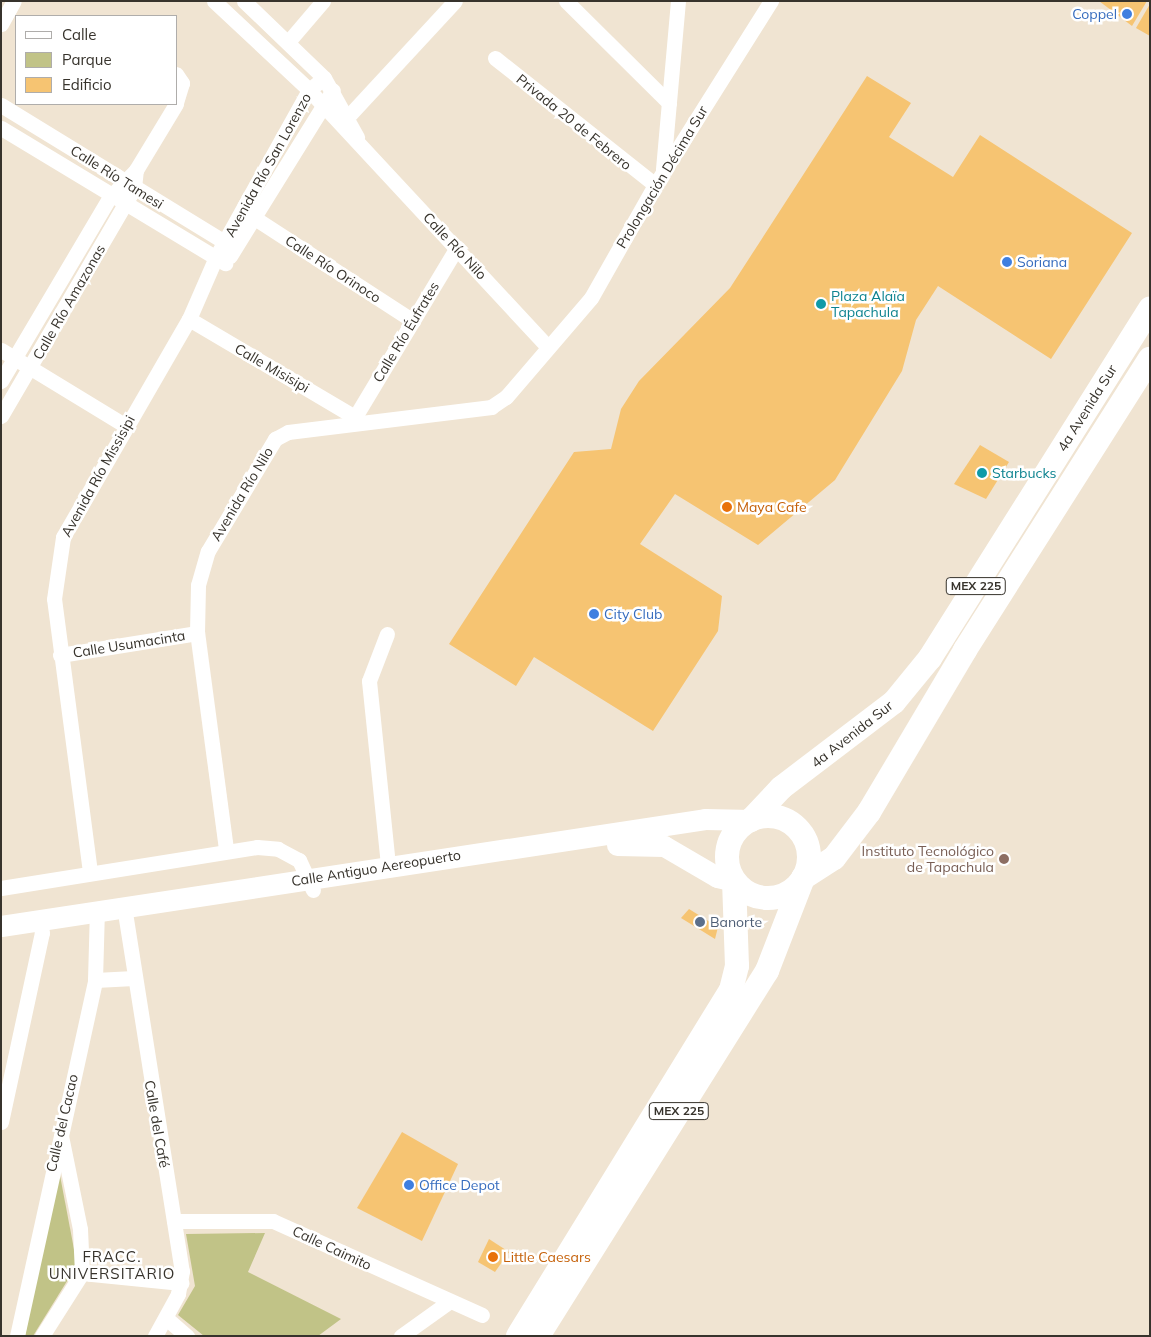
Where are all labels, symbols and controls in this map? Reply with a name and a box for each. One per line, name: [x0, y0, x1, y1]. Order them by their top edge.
place label: Coppel: [1072, 6, 1117, 22]
marker: Coppel: [1121, 8, 1133, 20]
legend: [15, 15, 178, 105]
text: Calle: [62, 25, 96, 44]
text: Parque: [62, 50, 112, 69]
street label: Privada 20 de Febrero: [513, 71, 635, 173]
text: Edificio: [62, 75, 112, 94]
street label: Avenida Río San Lorenzo: [221, 90, 315, 240]
street label: Prolongación Décima Sur: [613, 103, 711, 251]
street label: Calle Río Tamesi: [67, 142, 167, 212]
street label: Calle Río Nilo: [420, 209, 490, 283]
street label: Calle Río Orinoco: [282, 232, 384, 306]
street label: Calle Río Amazonas: [29, 242, 109, 362]
place label: Soriana: [1017, 254, 1067, 270]
marker: Soriana: [1001, 256, 1013, 268]
street label: Calle Río Éufrates: [369, 279, 443, 385]
place label: Plaza Alaïa Tapachula: [831, 288, 905, 321]
marker: Plaza Alaïa Tapachula: [815, 298, 827, 310]
street label: Calle Misisipi: [232, 340, 312, 396]
street label: 4a Avenida Sur: [1054, 361, 1120, 455]
street label: Avenida Río Missisipi: [58, 412, 138, 540]
street label: Avenida Río Nilo: [207, 444, 277, 544]
place label: Starbucks: [992, 465, 1057, 481]
marker: Starbucks: [976, 467, 988, 479]
place label: Maya Cafe: [737, 499, 807, 515]
marker: Maya Cafe: [721, 501, 733, 513]
road number: MEX 225: [945, 576, 1007, 596]
place label: City Club: [604, 606, 662, 622]
marker: City Club: [588, 608, 600, 620]
street label: Calle Usumacinta: [72, 627, 186, 661]
street label: 4a Avenida Sur: [808, 697, 896, 771]
place label: Instituto Tecnológico de Tapachula: [862, 843, 994, 876]
street label: Calle Antiguo Aereopuerto: [290, 846, 462, 890]
marker: Instituto Tecnológico de Tapachula: [998, 853, 1010, 865]
place label: Banorte: [710, 914, 762, 930]
marker: Banorte: [694, 916, 706, 928]
street label: Calle del Cacao: [43, 1073, 81, 1173]
street label: Calle del Café: [141, 1079, 173, 1169]
road number: MEX 225: [648, 1102, 710, 1120]
place label: Office Depot: [419, 1177, 500, 1193]
marker: Office Depot: [403, 1179, 415, 1191]
street label: Calle Caimito: [290, 1222, 374, 1274]
district label: FRACC. UNIVERSITARIO: [47, 1247, 177, 1282]
place label: Little Caesars: [503, 1249, 591, 1265]
marker: Little Caesars: [487, 1251, 499, 1263]

